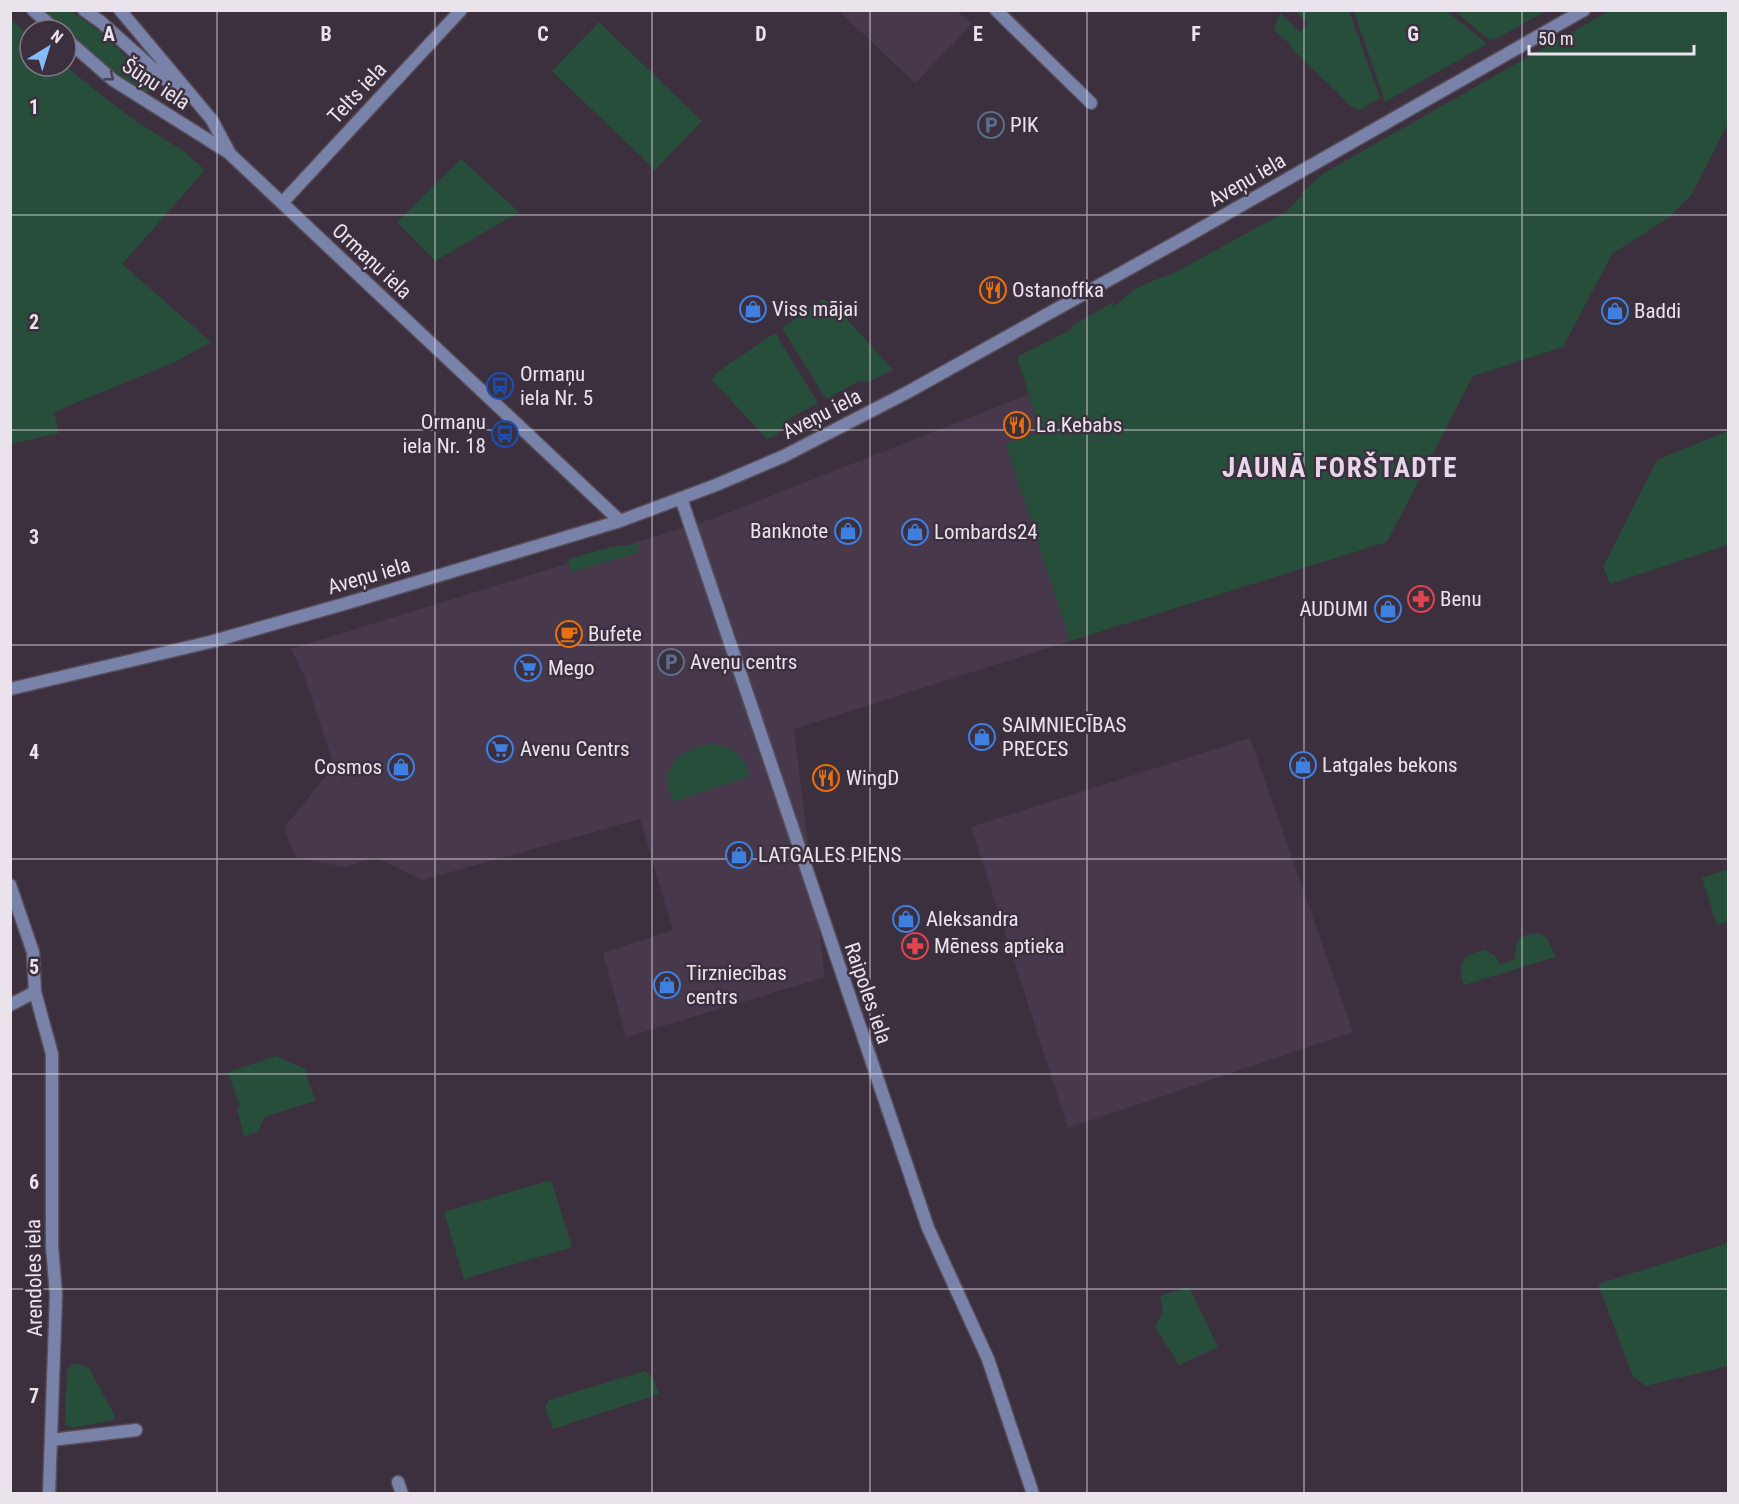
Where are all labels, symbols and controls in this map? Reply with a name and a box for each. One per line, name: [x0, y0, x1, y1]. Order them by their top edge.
north arrow: [18, 18, 78, 78]
scale bar: [1529, 18, 1694, 56]
text: A: [103, 22, 115, 46]
text: B: [320, 22, 332, 46]
text: C: [537, 22, 549, 46]
text: D: [755, 22, 767, 46]
text: E: [973, 22, 983, 46]
text: F: [1191, 22, 1201, 46]
text: G: [1407, 22, 1419, 46]
text: N: [47, 26, 67, 47]
text: 50 m: [1538, 28, 1573, 49]
street label: Šūņu iela: [118, 53, 194, 115]
street label: Telts iela: [323, 57, 391, 129]
one-way arrow: [104, 70, 115, 81]
text: 1: [29, 95, 39, 119]
parking icon: PIK: [976, 110, 1006, 140]
place label: PIK: [1010, 113, 1039, 137]
street label: Aveņu iela: [1204, 148, 1290, 212]
street label: Ormaņu iela: [327, 218, 417, 304]
restaurant icon: Ostanoffka: [978, 275, 1008, 305]
place label: Ostanoffka: [1012, 278, 1104, 302]
shop icon: Viss mājai: [738, 294, 768, 324]
shop icon: Baddi: [1600, 296, 1630, 326]
place label: Viss mājai: [772, 297, 858, 321]
place label: Baddi: [1634, 299, 1681, 323]
text: 2: [29, 310, 39, 334]
place label: Ormaņu iela Nr. 5: [520, 362, 593, 410]
bus stop icon: Ormaņu iela Nr. 5: [485, 371, 515, 401]
street label: Aveņu iela: [779, 384, 865, 444]
place label: Ormaņu iela Nr. 18: [402, 410, 486, 458]
restaurant icon: La Kebabs: [1002, 410, 1032, 440]
place label: La Kebabs: [1036, 413, 1122, 437]
bus stop icon: Ormaņu iela Nr. 18: [490, 419, 520, 449]
district label: JAUNĀ FORŠTADTE: [1222, 451, 1458, 484]
shop icon: Banknote: [833, 516, 863, 546]
shop icon: Lombards24: [900, 517, 930, 547]
place label: Banknote: [750, 519, 828, 543]
place label: Lombards24: [934, 520, 1038, 544]
text: 3: [29, 525, 39, 549]
street label: Aveņu iela: [325, 553, 413, 599]
pharmacy icon: Benu: [1406, 584, 1436, 614]
place label: Benu: [1440, 587, 1482, 611]
shop icon: AUDUMI: [1373, 594, 1403, 624]
place label: AUDUMI: [1299, 597, 1368, 621]
cafe icon: Bufete: [554, 619, 584, 649]
place label: Bufete: [588, 622, 642, 646]
parking icon: Aveņu centrs: [656, 647, 686, 677]
place label: Aveņu centrs: [690, 650, 797, 674]
supermarket icon: Mego: [513, 653, 543, 683]
place label: Mego: [548, 656, 595, 680]
place label: SAIMNIECĪBAS PRECES: [1002, 713, 1127, 761]
shop icon: SAIMNIECĪBAS PRECES: [967, 722, 997, 752]
supermarket icon: Avenu Centrs: [485, 734, 515, 764]
place label: Avenu Centrs: [520, 737, 630, 761]
text: 4: [29, 740, 39, 764]
shop icon: Latgales bekons: [1288, 750, 1318, 780]
shop icon: Cosmos: [386, 752, 416, 782]
place label: Latgales bekons: [1322, 753, 1458, 777]
place label: Cosmos: [314, 755, 382, 779]
restaurant icon: WingD: [811, 763, 841, 793]
place label: WingD: [846, 766, 899, 790]
shop icon: LATGALES PIENS: [724, 840, 754, 870]
place label: LATGALES PIENS: [758, 843, 902, 867]
shop icon: Aleksandra: [891, 904, 921, 934]
place label: Aleksandra: [926, 907, 1019, 931]
pharmacy icon: Mēness aptieka: [900, 931, 930, 961]
place label: Mēness aptieka: [934, 934, 1065, 958]
street label: Raipoles iela: [839, 939, 897, 1047]
text: 5: [29, 955, 39, 979]
place label: Tirzniecības centrs: [686, 961, 787, 1009]
shop icon: Tirzniecības centrs: [652, 970, 682, 1000]
text: 6: [29, 1170, 39, 1194]
street label: Arendoles iela: [21, 1219, 47, 1337]
text: 7: [29, 1384, 39, 1408]

